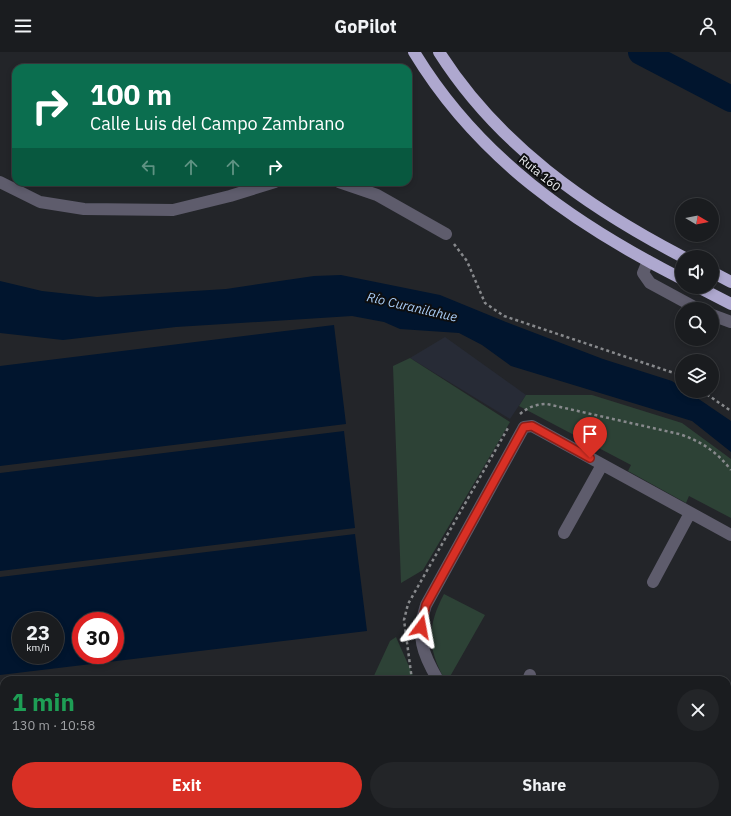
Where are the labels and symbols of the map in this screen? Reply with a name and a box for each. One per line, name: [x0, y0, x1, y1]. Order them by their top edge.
street label: Ruta 160: [516, 152, 564, 194]
north arrow: [675, 198, 719, 242]
water label: Río Curanilahue: [365, 288, 459, 326]
pin: [573, 417, 607, 458]
position arrow: [400, 606, 442, 648]
speed limit sign: 30: [72, 612, 124, 664]

